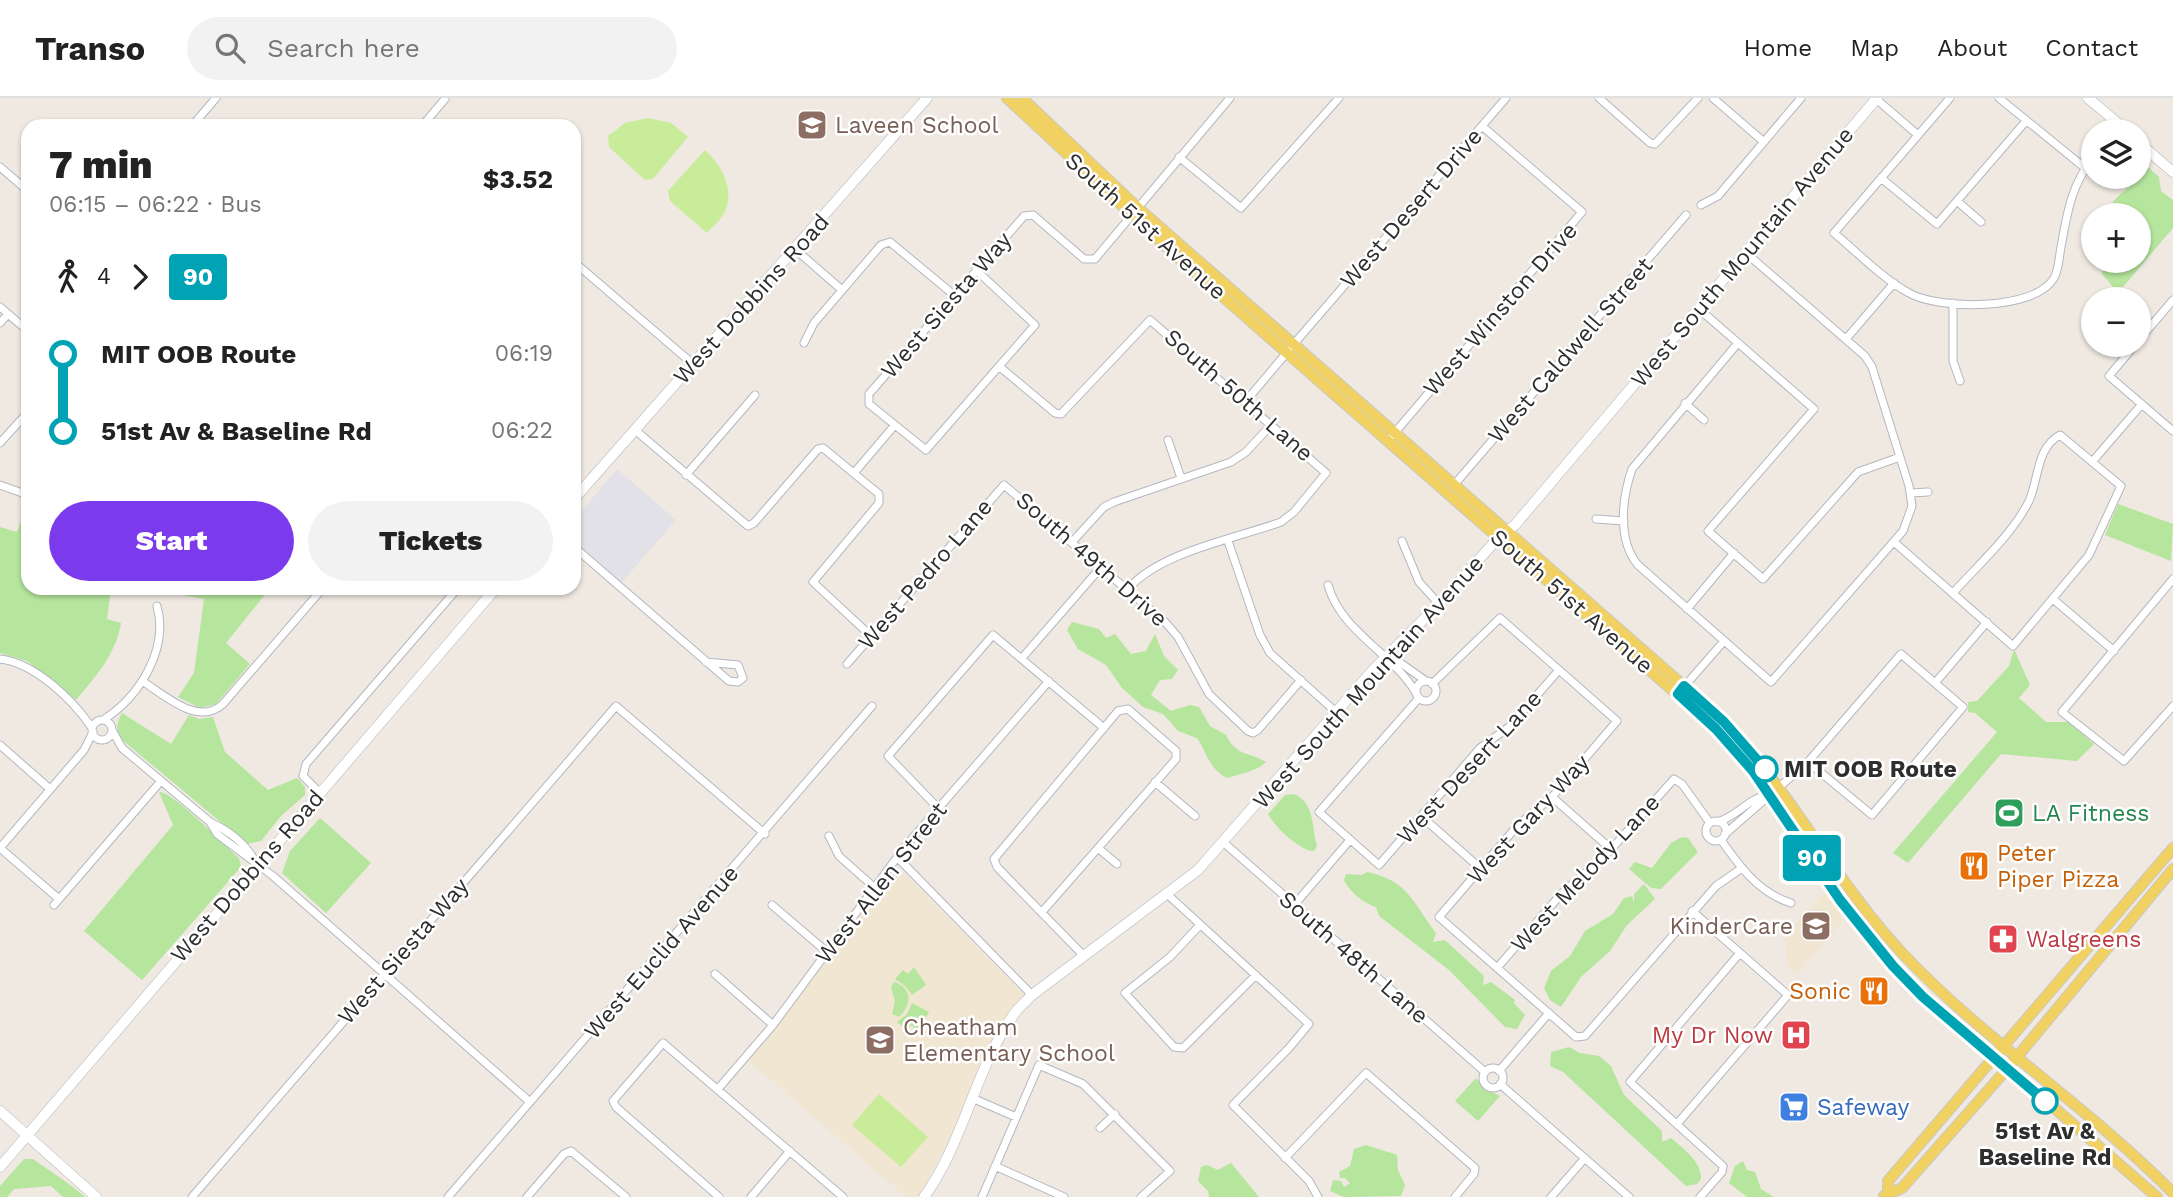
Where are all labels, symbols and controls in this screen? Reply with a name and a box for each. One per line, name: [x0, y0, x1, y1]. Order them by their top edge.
search box: [187, 17, 677, 80]
text: Transo: [35, 29, 145, 68]
icon: search: [211, 29, 249, 67]
text: Search here: [267, 33, 420, 63]
text: Home: [1744, 34, 1812, 62]
text: Map: [1850, 34, 1899, 62]
text: About: [1937, 34, 2007, 62]
text: Contact: [2045, 34, 2138, 62]
school or university icon: Laveen School: [795, 108, 829, 142]
place label: Laveen School: [835, 112, 998, 139]
map controls: [2081, 119, 2151, 357]
button: layers: [2081, 119, 2151, 189]
street label: West South Mountain Avenue: [1626, 122, 1859, 393]
street label: West Desert Drive: [1335, 123, 1488, 294]
text: 7 min: [49, 143, 153, 187]
street label: South 51st Avenue: [1060, 147, 1232, 306]
text: $3.52: [483, 164, 553, 194]
text: 06:15 – 06:22 · Bus: [49, 191, 262, 218]
button: +: [2081, 203, 2151, 273]
street label: West Dobbins Road: [668, 209, 835, 390]
street label: West Winston Drive: [1418, 217, 1583, 402]
street label: West Siesta Way: [875, 227, 1017, 384]
street label: West Caldwell Street: [1482, 252, 1659, 449]
icon: walk: [49, 258, 87, 296]
icon: forward: [121, 258, 159, 296]
text: 4: [97, 263, 111, 290]
text: 90: [183, 263, 213, 291]
button: −: [2081, 287, 2151, 357]
street label: South 50th Lane: [1159, 323, 1319, 467]
text: MIT OOB Route: [101, 339, 296, 369]
text: 06:19: [495, 340, 553, 367]
text: 51st Av & Baseline Rd: [101, 416, 372, 446]
text: 06:22: [491, 417, 553, 444]
street label: South 49th Drive: [1011, 486, 1173, 632]
street label: West Pedro Lane: [853, 494, 998, 655]
button: Start: [49, 501, 294, 581]
button: Tickets: [308, 501, 553, 581]
street label: South 51st Avenue: [1485, 523, 1659, 679]
street label: West South Mountain Avenue: [1247, 550, 1489, 815]
street label: West Desert Lane: [1391, 685, 1547, 850]
street label: West Gary Way: [1461, 749, 1595, 890]
marker: MIT OOB Route: [1752, 756, 1778, 782]
place label: MIT OOB Route: [1784, 756, 1957, 783]
street label: West Dobbins Road: [165, 784, 330, 968]
street label: West Melody Lane: [1505, 789, 1665, 958]
sports icon: LA Fitness: [1992, 796, 2026, 830]
street label: West Allen Street: [810, 797, 953, 969]
place label: LA Fitness: [2032, 800, 2149, 827]
line badge: 90: [1780, 835, 1843, 881]
place label: Peter Piper Pizza: [1997, 840, 2119, 893]
text: 90: [1797, 844, 1827, 872]
restaurant icon: Peter Piper Pizza: [1957, 849, 1991, 883]
street label: West Euclid Avenue: [579, 860, 744, 1045]
street label: West Siesta Way: [332, 873, 474, 1030]
street label: South 48th Lane: [1274, 885, 1434, 1029]
school or university icon: KinderCare: [1799, 909, 1833, 943]
place label: KinderCare: [1669, 913, 1793, 940]
pharmacy icon: Walgreens: [1986, 922, 2020, 956]
place label: Walgreens: [2026, 926, 2141, 953]
restaurant icon: Sonic: [1857, 974, 1891, 1008]
place label: Sonic: [1789, 978, 1851, 1005]
place label: Cheatham Elementary School: [903, 1014, 1115, 1067]
hospital icon: My Dr Now: [1779, 1018, 1813, 1052]
place label: My Dr Now: [1652, 1022, 1773, 1049]
school or university icon: Cheatham Elementary School: [863, 1023, 897, 1057]
marker: 51st Av & Baseline Rd: [2032, 1088, 2058, 1114]
supermarket icon: Safeway: [1777, 1090, 1811, 1124]
place label: Safeway: [1817, 1094, 1909, 1121]
place label: 51st Av & Baseline Rd: [1978, 1118, 2112, 1171]

